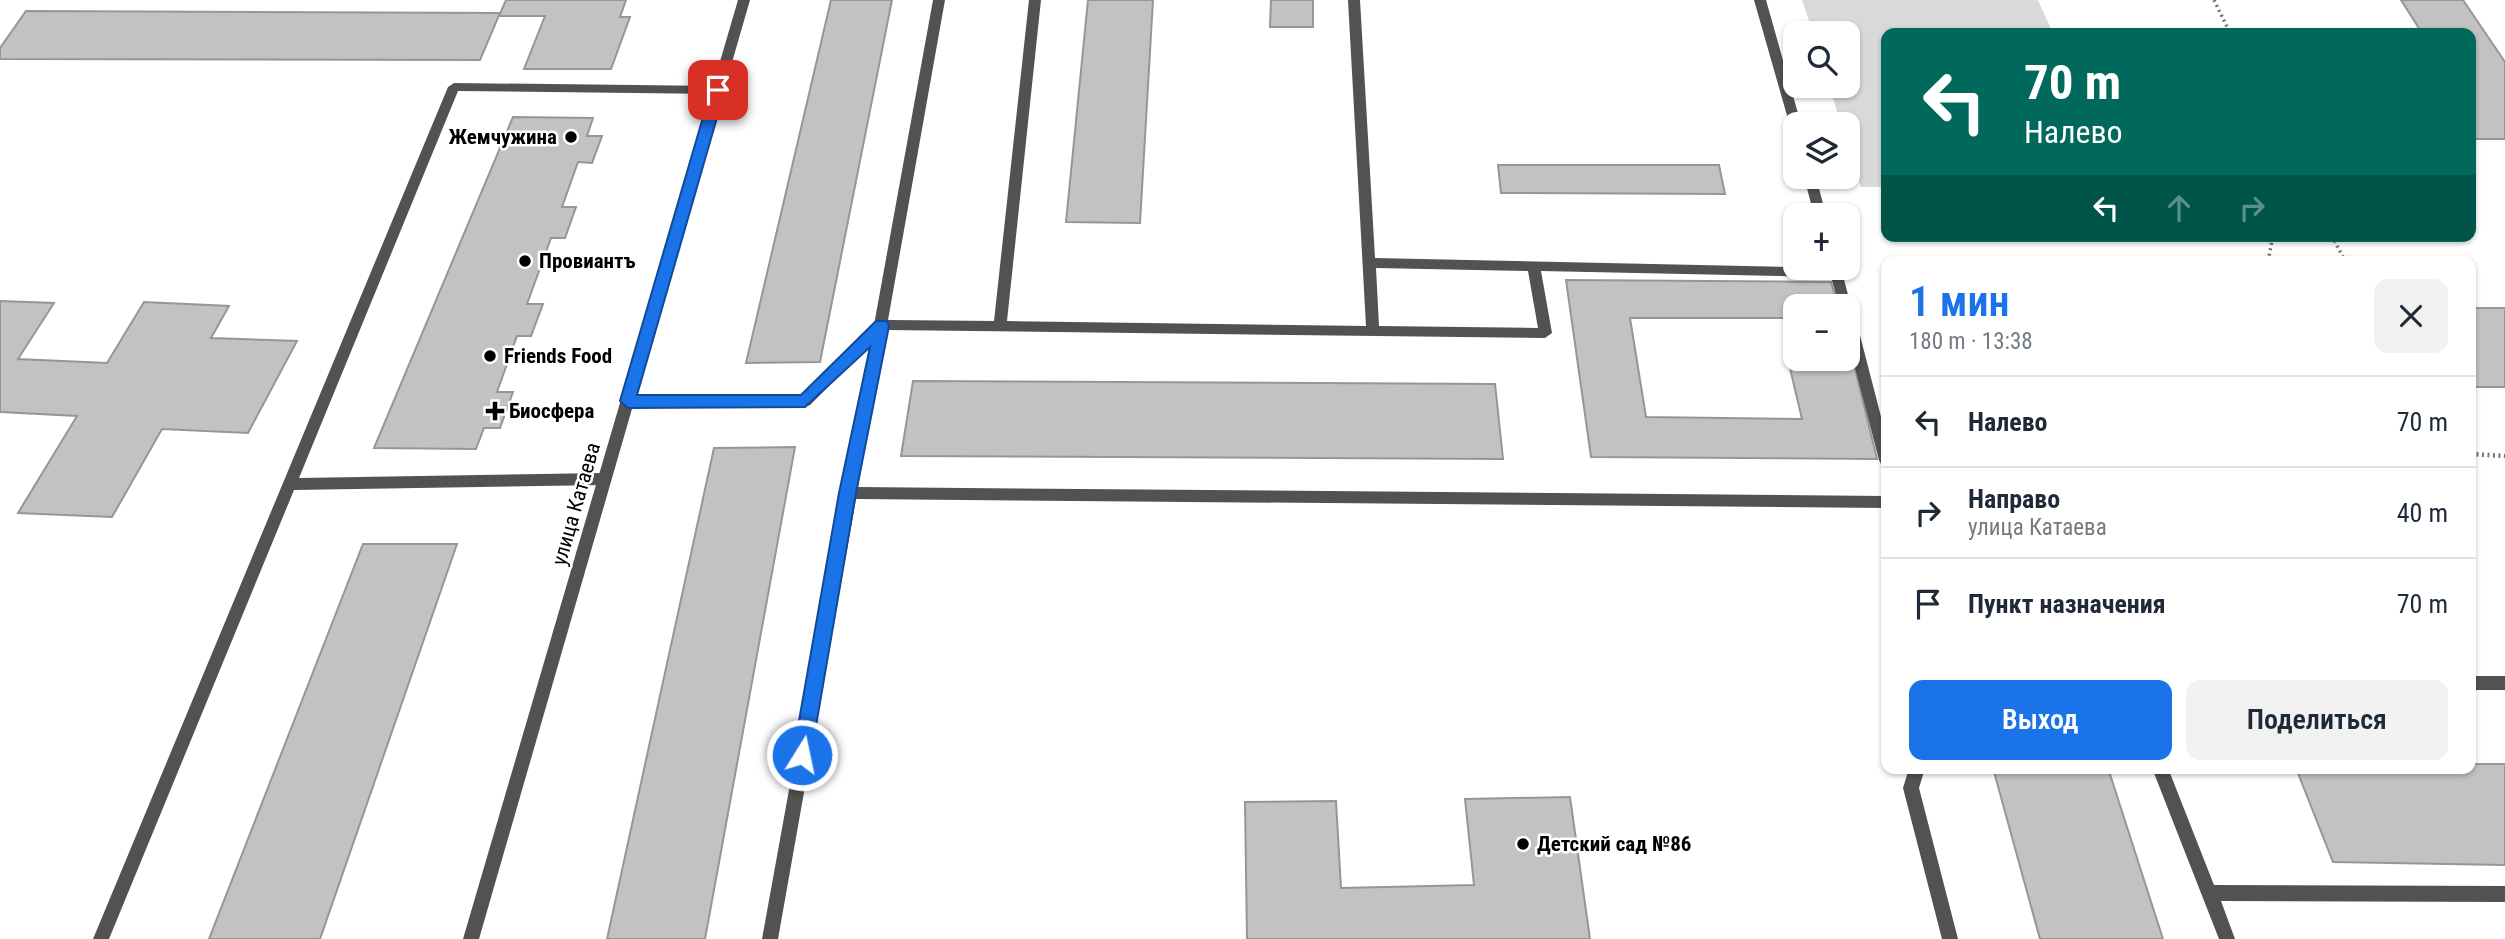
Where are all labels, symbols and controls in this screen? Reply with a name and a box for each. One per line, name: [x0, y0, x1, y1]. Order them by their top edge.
map controls: [1783, 21, 1860, 371]
button: search: [1783, 21, 1860, 98]
text: 70 m: [2024, 54, 2121, 111]
icon: left: [1909, 56, 2000, 147]
pin: [688, 60, 748, 120]
icon: arrive: [699, 71, 737, 109]
button: layers: [1783, 112, 1860, 189]
text: Налево: [2024, 113, 2123, 151]
place label: Жемчужина: [448, 125, 557, 149]
marker: Жемчужина: [563, 129, 579, 145]
icon: left: [2087, 189, 2125, 227]
icon: ahead: [2160, 189, 2198, 227]
icon: right: [2233, 189, 2271, 227]
button: +: [1783, 203, 1860, 280]
place label: Провиантъ: [539, 249, 636, 273]
marker: Провиантъ: [517, 253, 533, 269]
text: 1 мин: [1909, 277, 2010, 326]
button: close: [2374, 279, 2448, 353]
button: −: [1783, 294, 1860, 371]
text: 180 m · 13:38: [1909, 328, 2033, 355]
place label: Friends Food: [504, 344, 612, 368]
marker: Friends Food: [482, 348, 498, 364]
place label: Биосфера: [509, 399, 594, 423]
marker: Биосфера: [487, 403, 503, 419]
icon: left: [1909, 403, 1947, 441]
text: Налево: [1968, 407, 2048, 437]
text: 70 m: [2397, 407, 2448, 437]
street label: улица Катаева: [547, 440, 605, 568]
text: Направо: [1968, 484, 2060, 514]
icon: right: [1909, 494, 1947, 532]
text: 40 m: [2397, 498, 2448, 528]
text: улица Катаева: [1968, 514, 2107, 541]
icon: arrive: [1909, 585, 1947, 623]
text: Пункт назначения: [1968, 589, 2166, 619]
text: 70 m: [2397, 589, 2448, 619]
button: Выход: [1909, 680, 2172, 760]
button: Поделиться: [2186, 680, 2448, 760]
position arrow: [765, 718, 839, 792]
place label: Детский сад №86: [1537, 832, 1691, 856]
marker: Детский сад №86: [1515, 836, 1531, 852]

